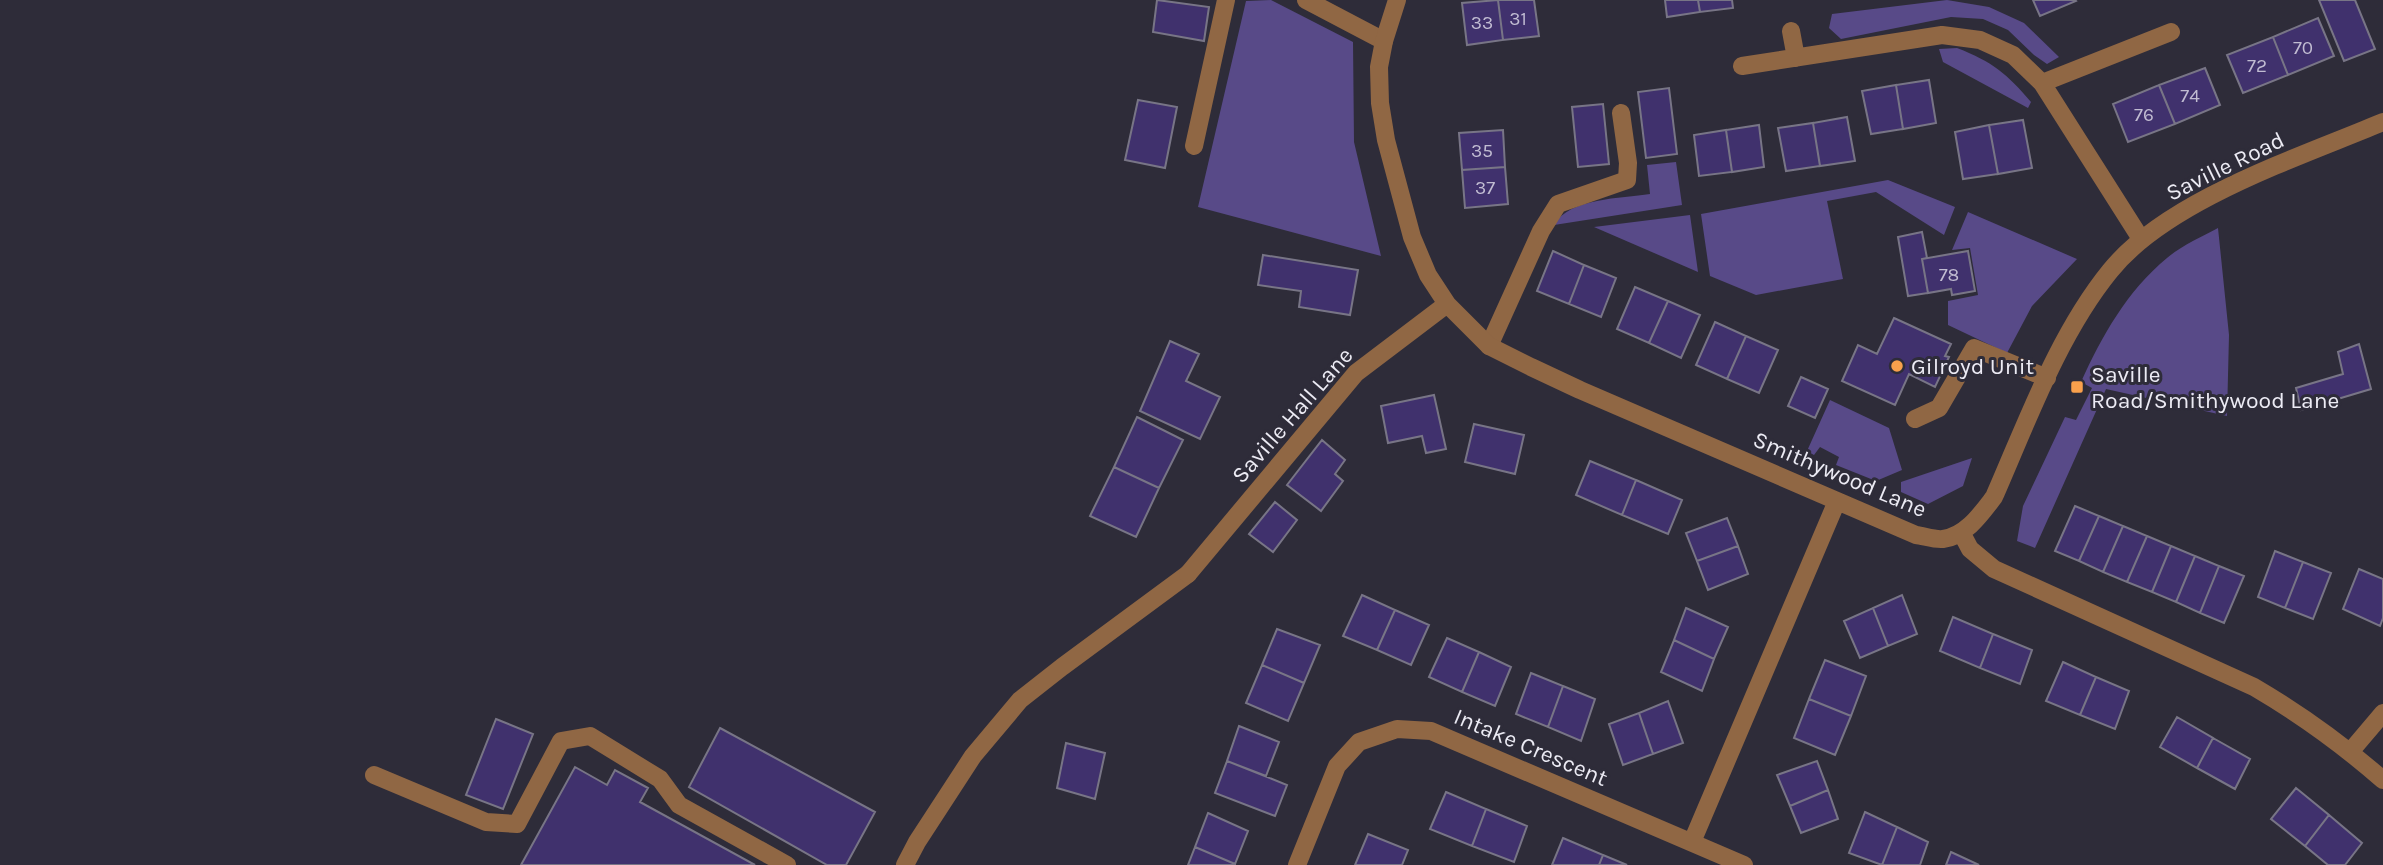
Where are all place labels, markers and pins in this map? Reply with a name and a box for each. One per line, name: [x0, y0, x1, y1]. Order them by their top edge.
place label: Gilroyd Unit: [1911, 353, 2035, 380]
marker: Gilroyd Unit: [1889, 358, 1905, 374]
place label: Saville Road/Smithywood Lane: [2091, 361, 2339, 414]
marker: Saville Road/Smithywood Lane: [2069, 379, 2085, 395]

